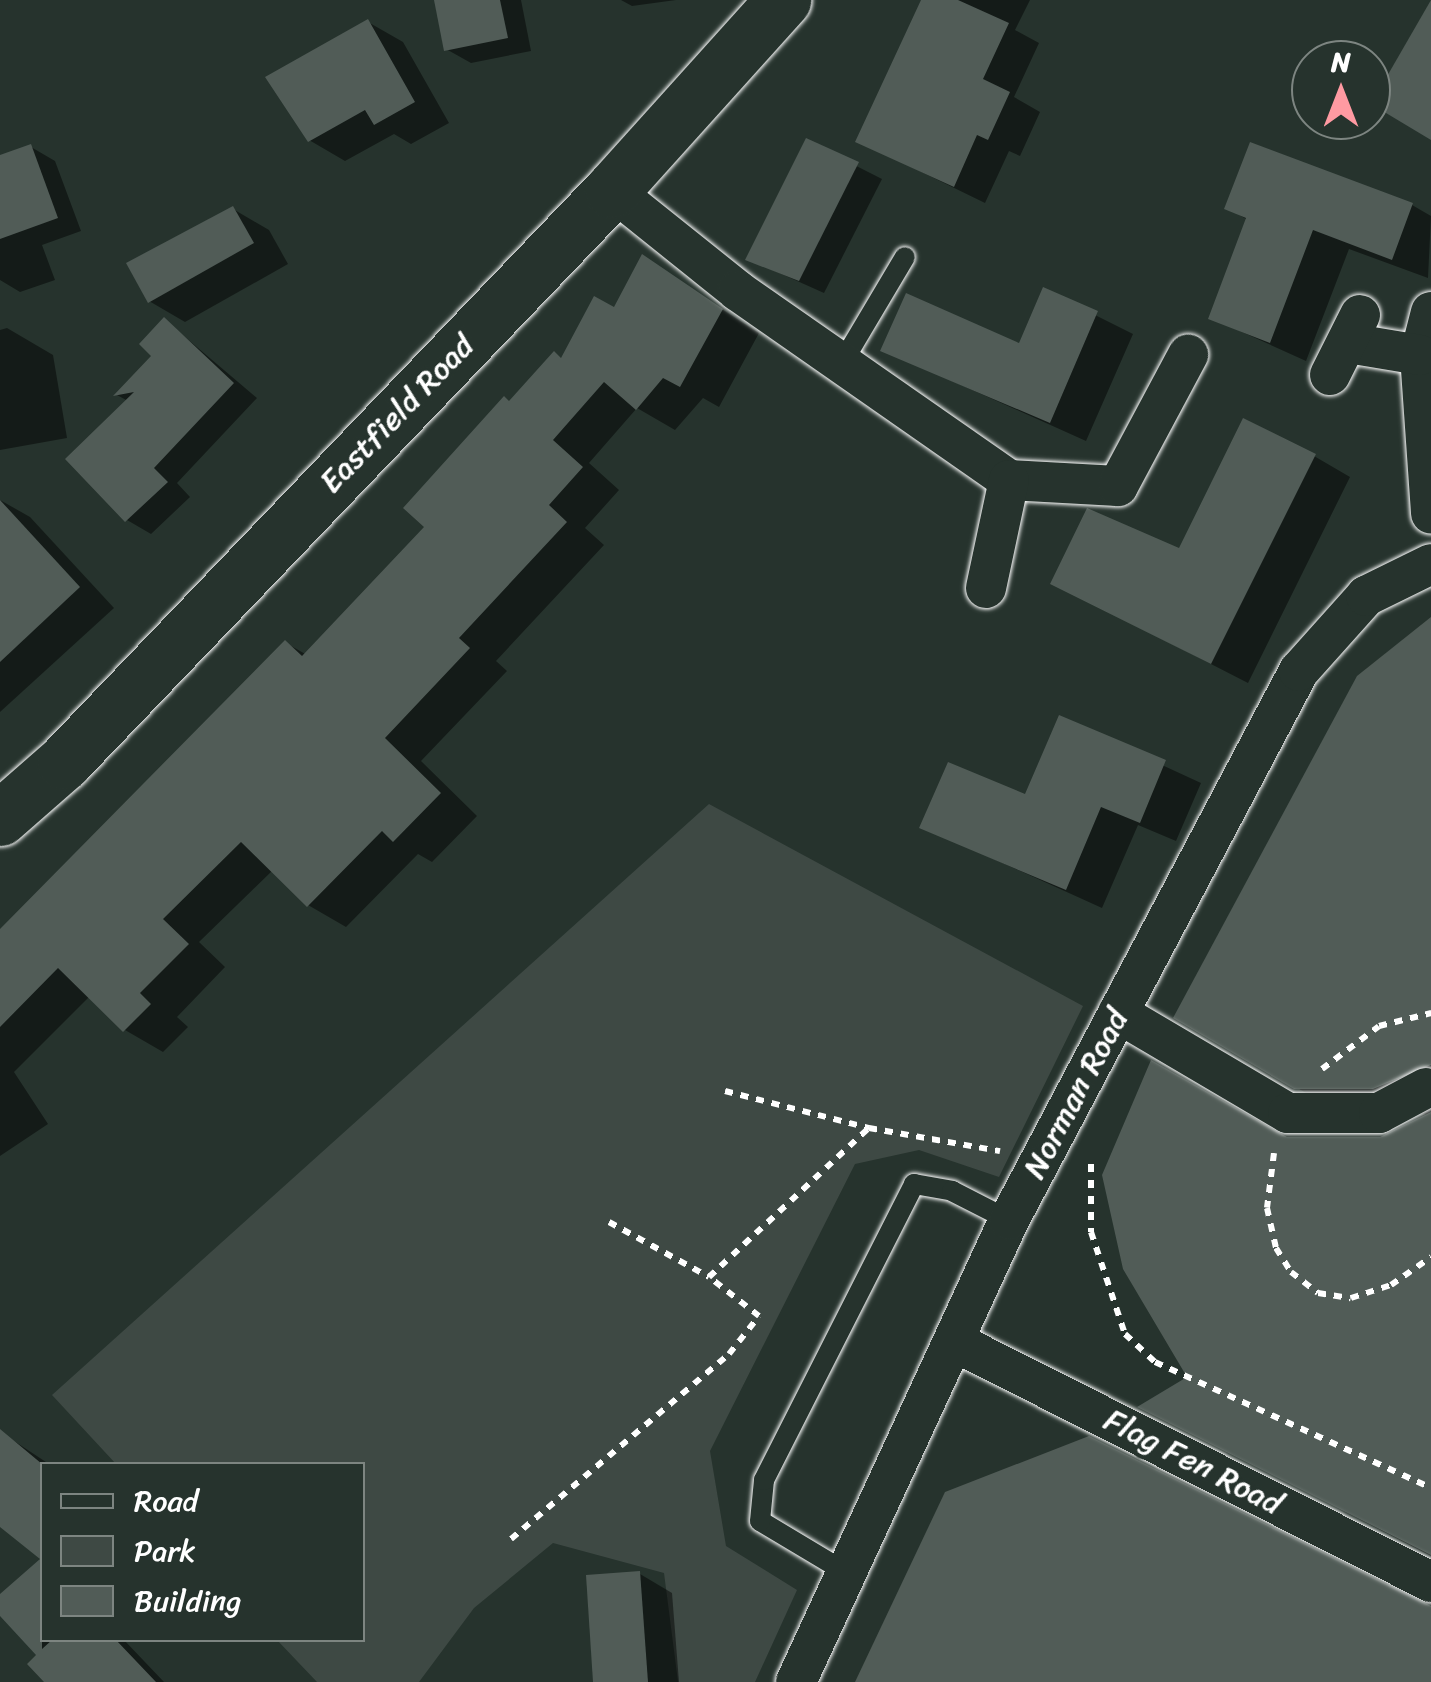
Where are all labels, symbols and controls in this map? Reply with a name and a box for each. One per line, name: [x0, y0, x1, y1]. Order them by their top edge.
text: N: [1331, 37, 1351, 86]
north arrow: [1291, 40, 1391, 140]
street label: Eastfield Road: [312, 327, 482, 501]
street label: Norman Road: [1015, 1003, 1137, 1185]
street label: Flag Fen Road: [1097, 1401, 1289, 1523]
legend: [40, 1462, 365, 1642]
text: Road: [134, 1474, 198, 1528]
text: Park: [134, 1524, 196, 1578]
text: Building: [134, 1574, 241, 1628]

